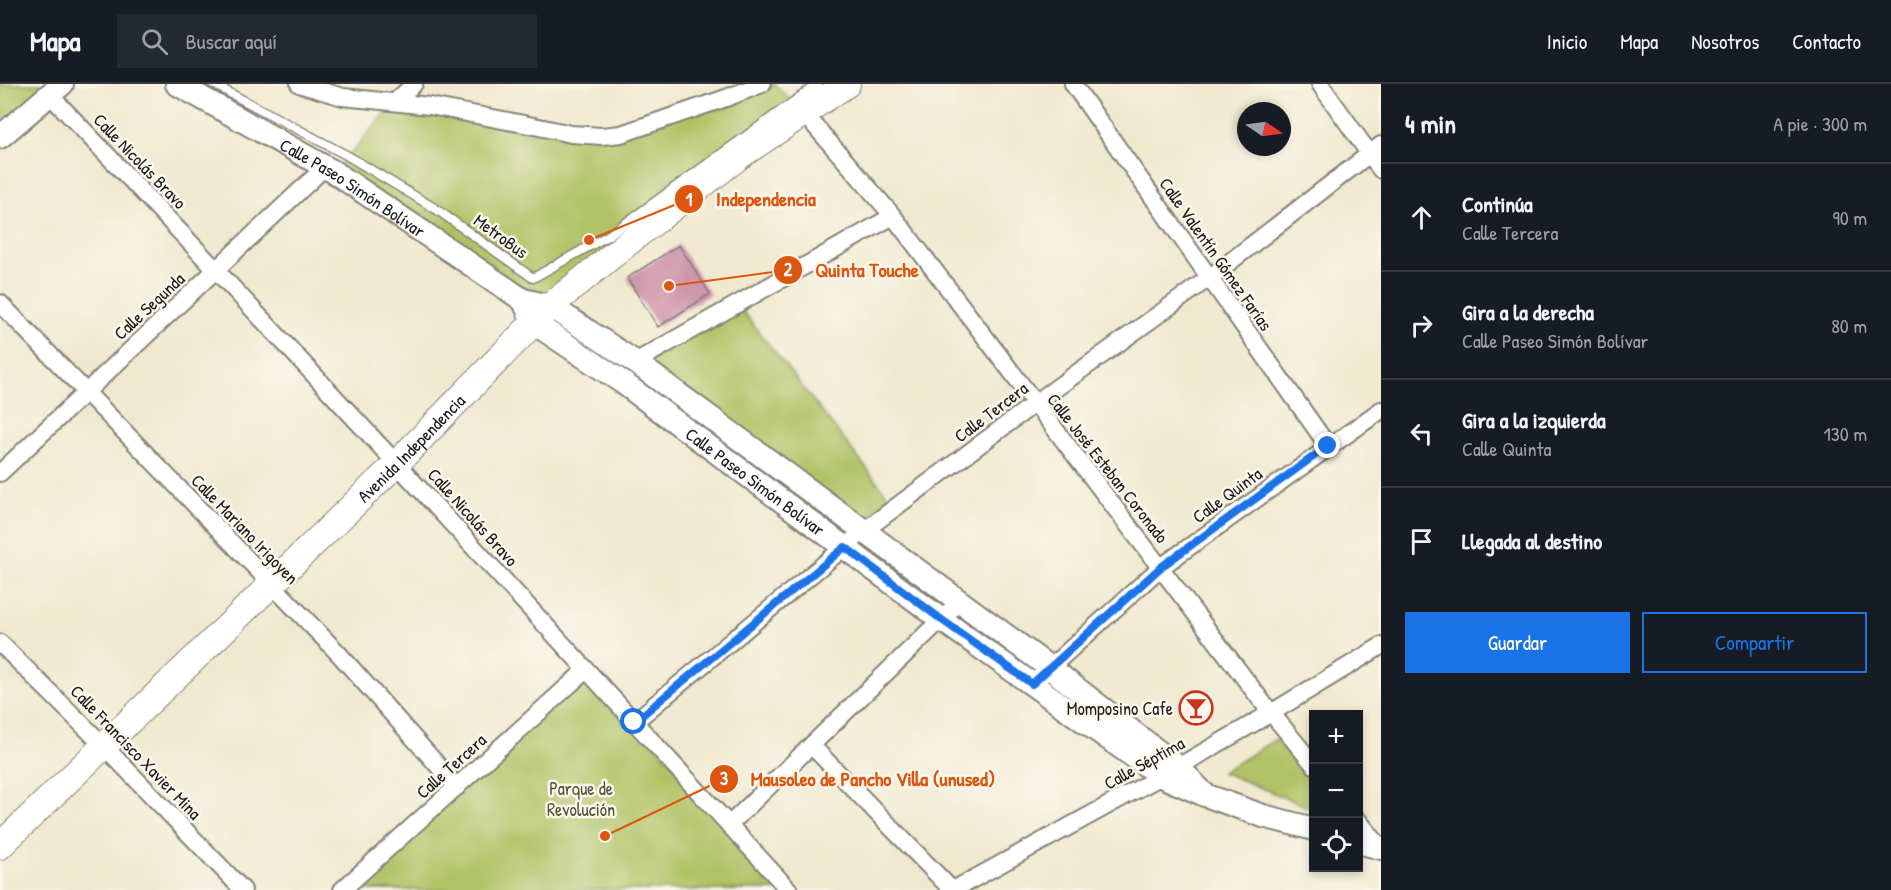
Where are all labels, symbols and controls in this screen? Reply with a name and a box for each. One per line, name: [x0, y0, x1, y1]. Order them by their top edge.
search box: [117, 14, 537, 68]
text: Mapa: [30, 22, 81, 60]
icon: search: [138, 25, 171, 58]
text: Buscar aquí: [186, 26, 277, 56]
text: Inicio: [1547, 27, 1587, 56]
text: Mapa: [1620, 27, 1658, 56]
text: Nosotros: [1691, 27, 1759, 56]
text: Contacto: [1792, 27, 1861, 56]
north arrow: [1237, 102, 1291, 156]
text: 4 min: [1405, 106, 1456, 141]
street label: Calle Nicolás Bravo: [88, 108, 192, 214]
text: A pie · 300 m: [1773, 110, 1867, 137]
street label: Calle Paseo Simón Bolívar: [276, 132, 430, 243]
street label: Calle Valentín Gómez Farías: [1154, 172, 1278, 336]
callout: Independencia: [674, 180, 828, 218]
text: Independencia: [716, 185, 816, 213]
text: 1: [686, 187, 693, 212]
text: Continúa: [1462, 189, 1533, 219]
icon: ahead: [1405, 201, 1438, 234]
text: 90 m: [1833, 204, 1867, 231]
street label: MetroBus: [469, 208, 533, 264]
text: Calle Tercera: [1462, 219, 1558, 246]
callout: Quinta Touche: [773, 251, 931, 289]
text: Quinta Touche: [815, 256, 919, 283]
text: 2: [784, 257, 793, 282]
street label: Calle Segunda: [108, 267, 190, 345]
text: Gira a la derecha: [1462, 297, 1594, 327]
icon: right: [1405, 309, 1438, 342]
text: 80 m: [1831, 312, 1867, 339]
text: Calle Paseo Simón Bolívar: [1462, 327, 1648, 354]
street label: Calle Tercera: [949, 376, 1033, 448]
street label: Avenida Independencia: [351, 388, 470, 508]
street label: Calle José Esteban Coronado: [1042, 388, 1174, 548]
text: Gira a la izquierda: [1462, 405, 1606, 435]
icon: left: [1405, 417, 1438, 450]
text: 130 m: [1824, 420, 1867, 447]
street label: Calle Paseo Simón Bolívar: [681, 421, 830, 541]
route end: [1314, 432, 1340, 458]
text: Calle Quinta: [1462, 435, 1551, 462]
street label: Calle Quinta: [1187, 461, 1267, 529]
street label: Calle Nicolás Bravo: [422, 462, 524, 572]
street label: Calle Mariano Irigoyen: [186, 468, 304, 590]
icon: arrive: [1405, 525, 1438, 558]
text: Llegada al destino: [1462, 526, 1602, 556]
button: Guardar: [1405, 612, 1630, 673]
button: Compartir: [1642, 612, 1867, 673]
street label: Calle Francisco Xavier Mina: [65, 679, 207, 825]
bar icon: Momposino Cafe: [1178, 690, 1214, 726]
place label: Momposino Cafe: [1067, 696, 1173, 721]
route start: [620, 708, 646, 734]
map controls: [1309, 710, 1363, 872]
button: +: [1309, 710, 1363, 764]
street label: Calle Tercera: [410, 728, 492, 804]
street label: Calle Séptima: [1099, 731, 1189, 795]
callout: Mausoleo de Pancho Villa (unused): [709, 760, 1007, 798]
button: −: [1309, 764, 1363, 818]
text: Mausoleo de Pancho Villa (unused): [751, 765, 995, 792]
text: 3: [720, 766, 728, 791]
park label: Parque de Revolución: [547, 776, 615, 822]
button: locate: [1309, 818, 1363, 872]

